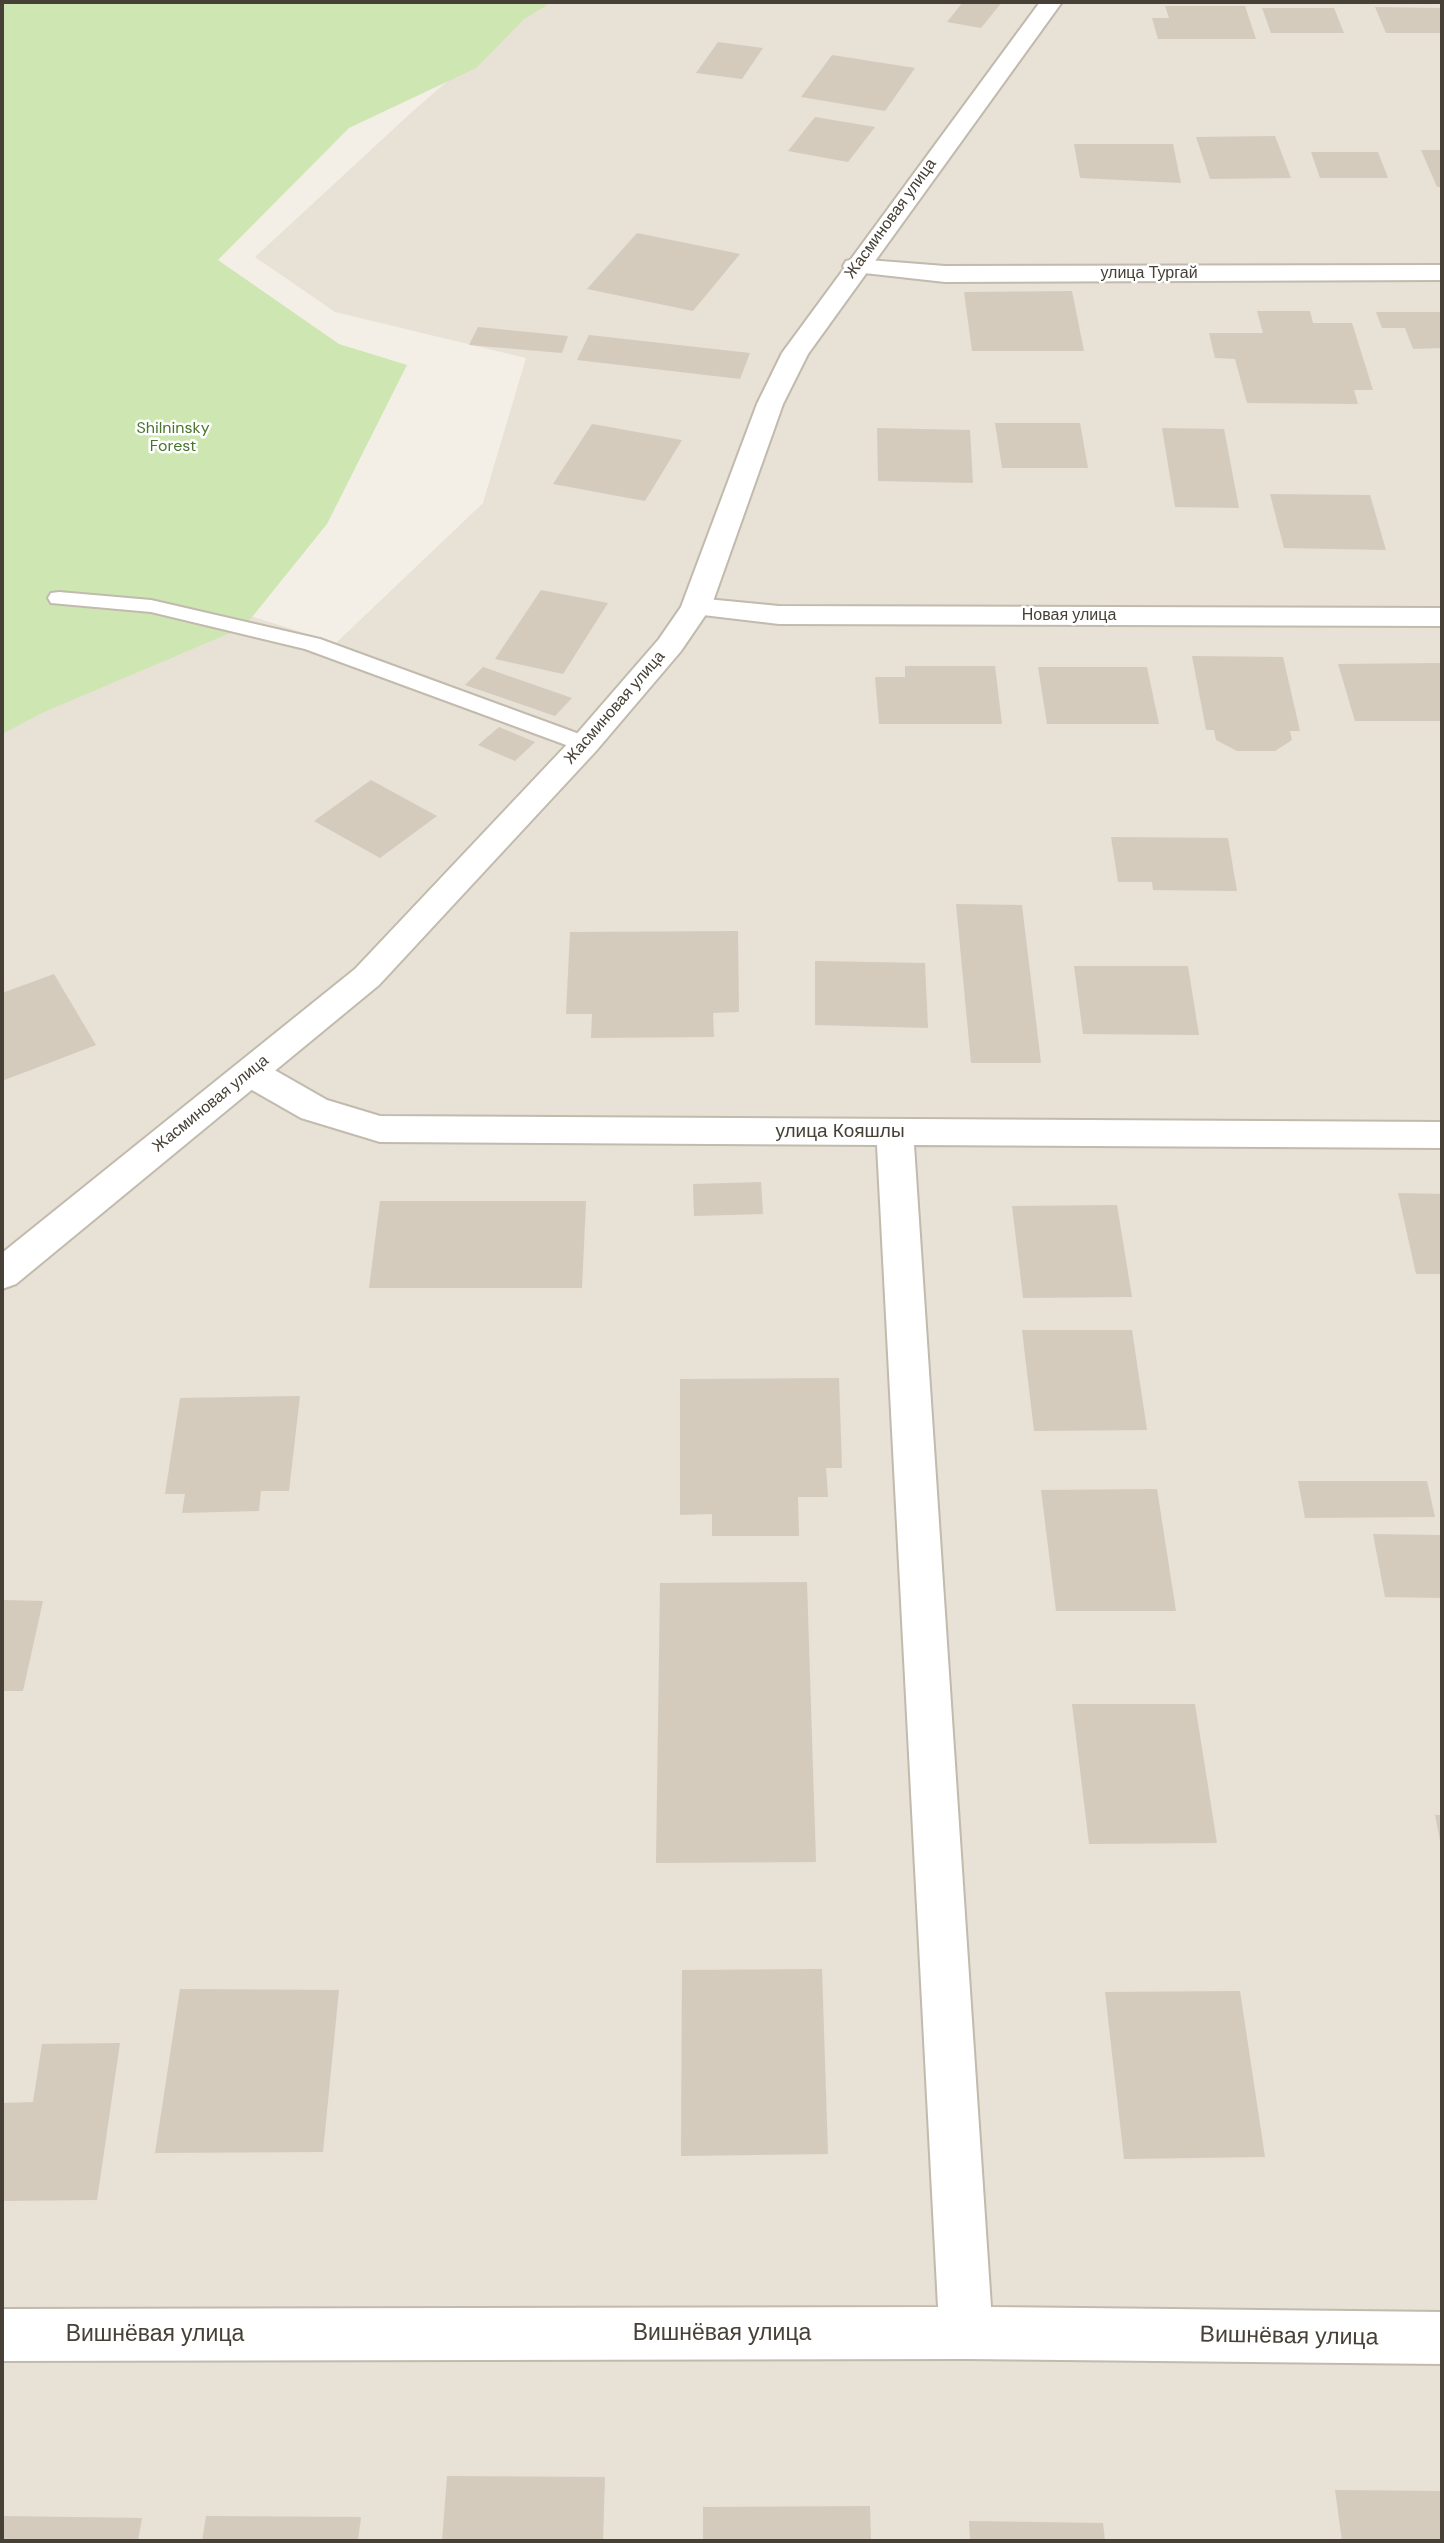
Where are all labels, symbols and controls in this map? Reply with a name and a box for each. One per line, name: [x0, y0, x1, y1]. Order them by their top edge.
street label: Жасминовая улица: [841, 155, 941, 283]
street label: улица Тургай: [1100, 264, 1198, 284]
park label: Shilninsky Forest: [136, 419, 210, 457]
street label: Новая улица: [1022, 606, 1116, 626]
street label: Жасминовая улица: [561, 647, 669, 769]
street label: Жасминовая улица: [149, 1051, 273, 1157]
street label: улица Кояшлы: [775, 1121, 905, 1143]
street label: Вишнёвая улица: [633, 2320, 811, 2348]
street label: Вишнёвая улица: [66, 2321, 244, 2349]
street label: Вишнёвая улица: [1199, 2322, 1379, 2352]

